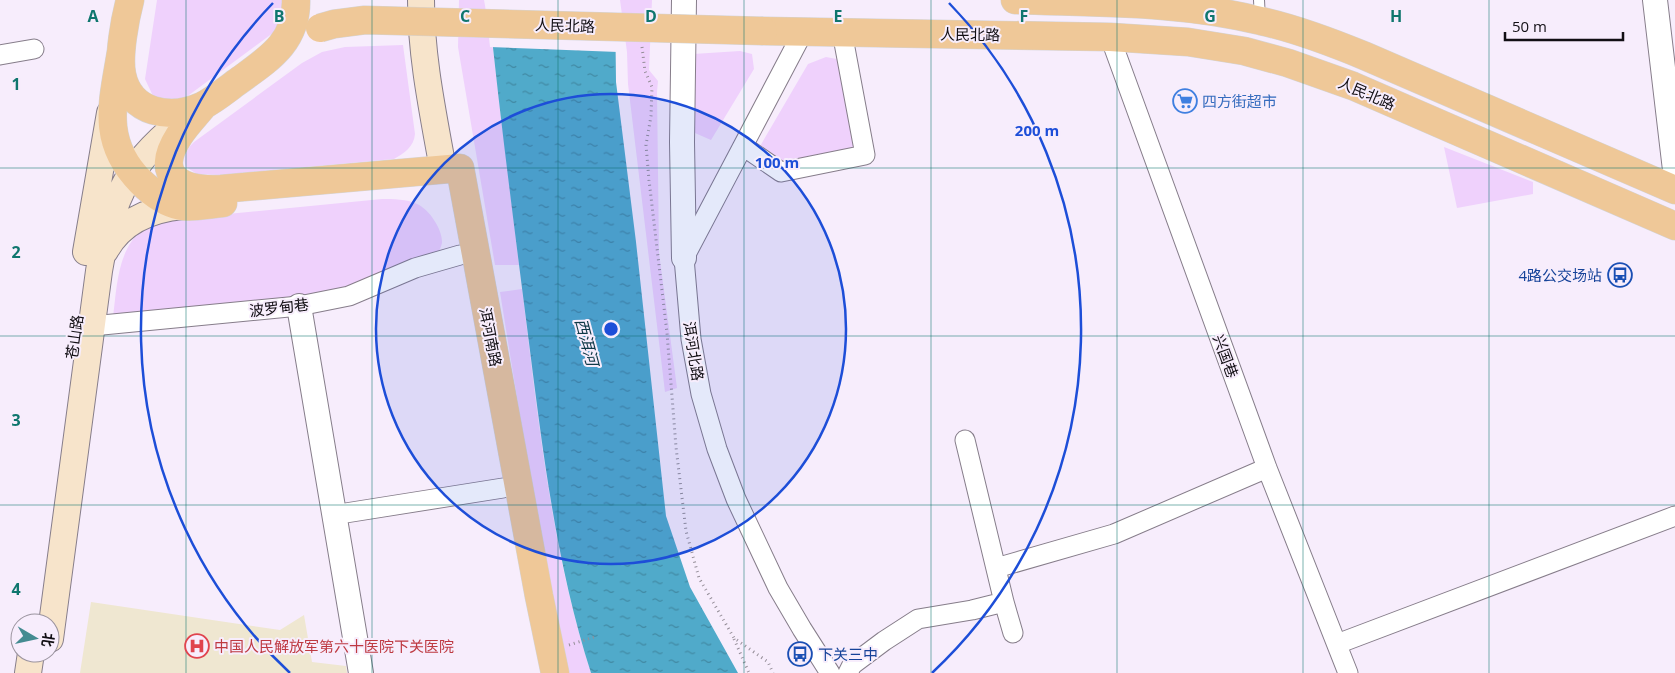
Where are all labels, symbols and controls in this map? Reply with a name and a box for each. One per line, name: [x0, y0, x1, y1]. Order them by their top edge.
text: A: [87, 5, 99, 27]
text: B: [274, 5, 284, 27]
text: C: [460, 5, 470, 27]
text: D: [645, 5, 657, 27]
text: E: [834, 5, 843, 27]
text: F: [1020, 5, 1028, 27]
text: G: [1204, 5, 1216, 27]
text: H: [1390, 5, 1402, 27]
scale bar: [1505, 10, 1622, 42]
street label: 人民北路: [535, 14, 595, 36]
text: 50 m: [1512, 16, 1547, 36]
street label: 人民北路: [940, 23, 1000, 45]
street label: 人民北路: [1335, 72, 1399, 114]
text: 1: [11, 73, 21, 95]
supermarket icon: 四方街超市: [1172, 88, 1198, 114]
place label: 四方街超市: [1202, 91, 1277, 111]
text: 200 m: [1015, 120, 1059, 140]
text: 100 m: [755, 152, 799, 172]
text: 2: [11, 241, 21, 263]
bus stop icon: 4路公交场站: [1607, 262, 1633, 288]
place label: 4路公交场站: [1518, 265, 1602, 285]
street label: 波罗甸巷: [248, 293, 310, 321]
street label: 洱河南路: [475, 306, 507, 368]
street label: 苍山路: [61, 313, 87, 361]
water label: 西洱河: [570, 316, 605, 371]
centre of rings: [602, 320, 620, 338]
street label: 洱河北路: [679, 320, 709, 382]
street label: 兴国巷: [1209, 331, 1243, 381]
text: 3: [11, 409, 21, 431]
text: 4: [11, 578, 21, 600]
north arrow: [10, 613, 60, 663]
text: 北: [38, 632, 59, 649]
hospital icon: 中国人民解放军第六十医院下关医院: [184, 633, 210, 659]
place label: 中国人民解放军第六十医院下关医院: [214, 636, 454, 656]
bus stop icon: 下关三中: [787, 641, 813, 667]
place label: 下关三中: [818, 644, 878, 664]

